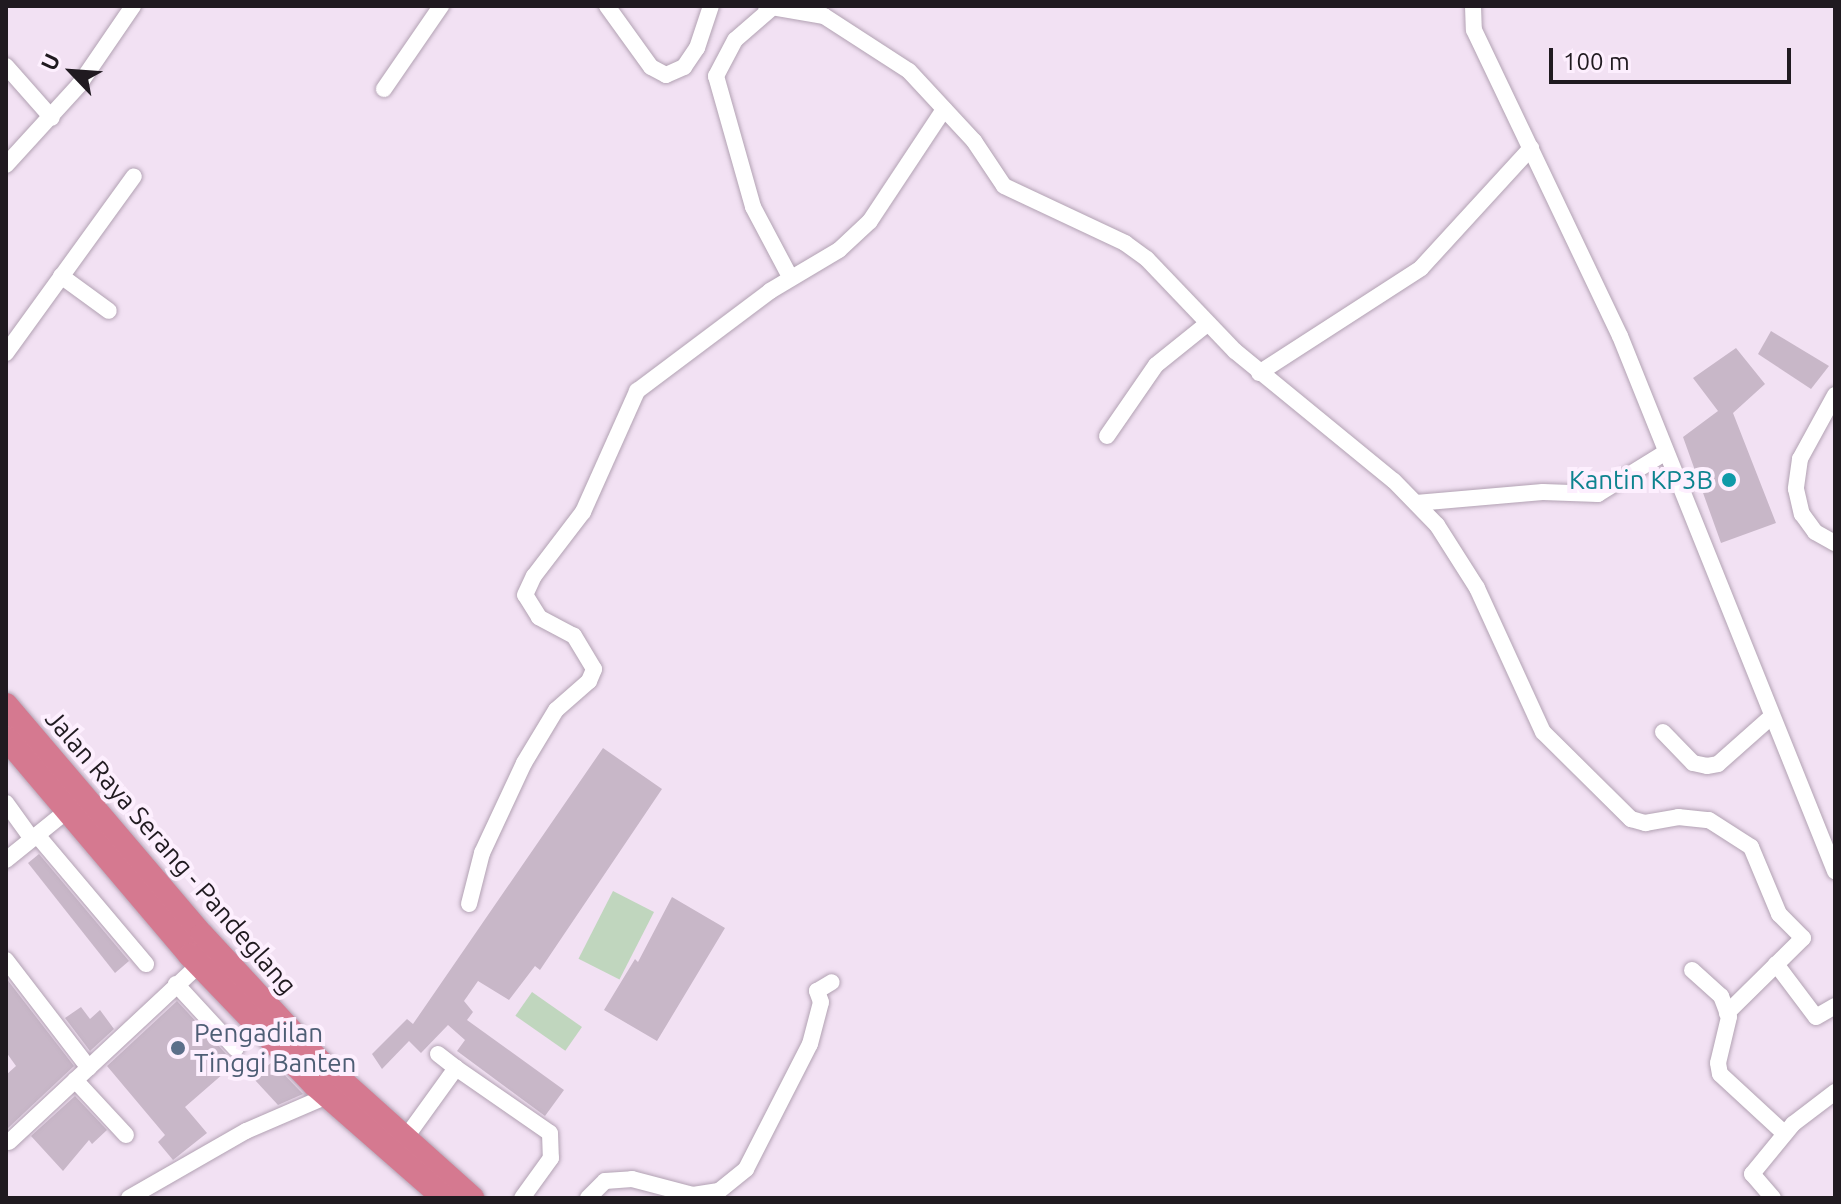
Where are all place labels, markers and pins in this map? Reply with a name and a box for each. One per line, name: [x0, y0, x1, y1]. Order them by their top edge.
place label: Kantin KP3B: [1569, 464, 1713, 496]
marker: Kantin KP3B: [1720, 471, 1738, 489]
place label: Pengadilan Tinggi Banten: [194, 1017, 356, 1078]
marker: Pengadilan Tinggi Banten: [169, 1039, 187, 1057]

